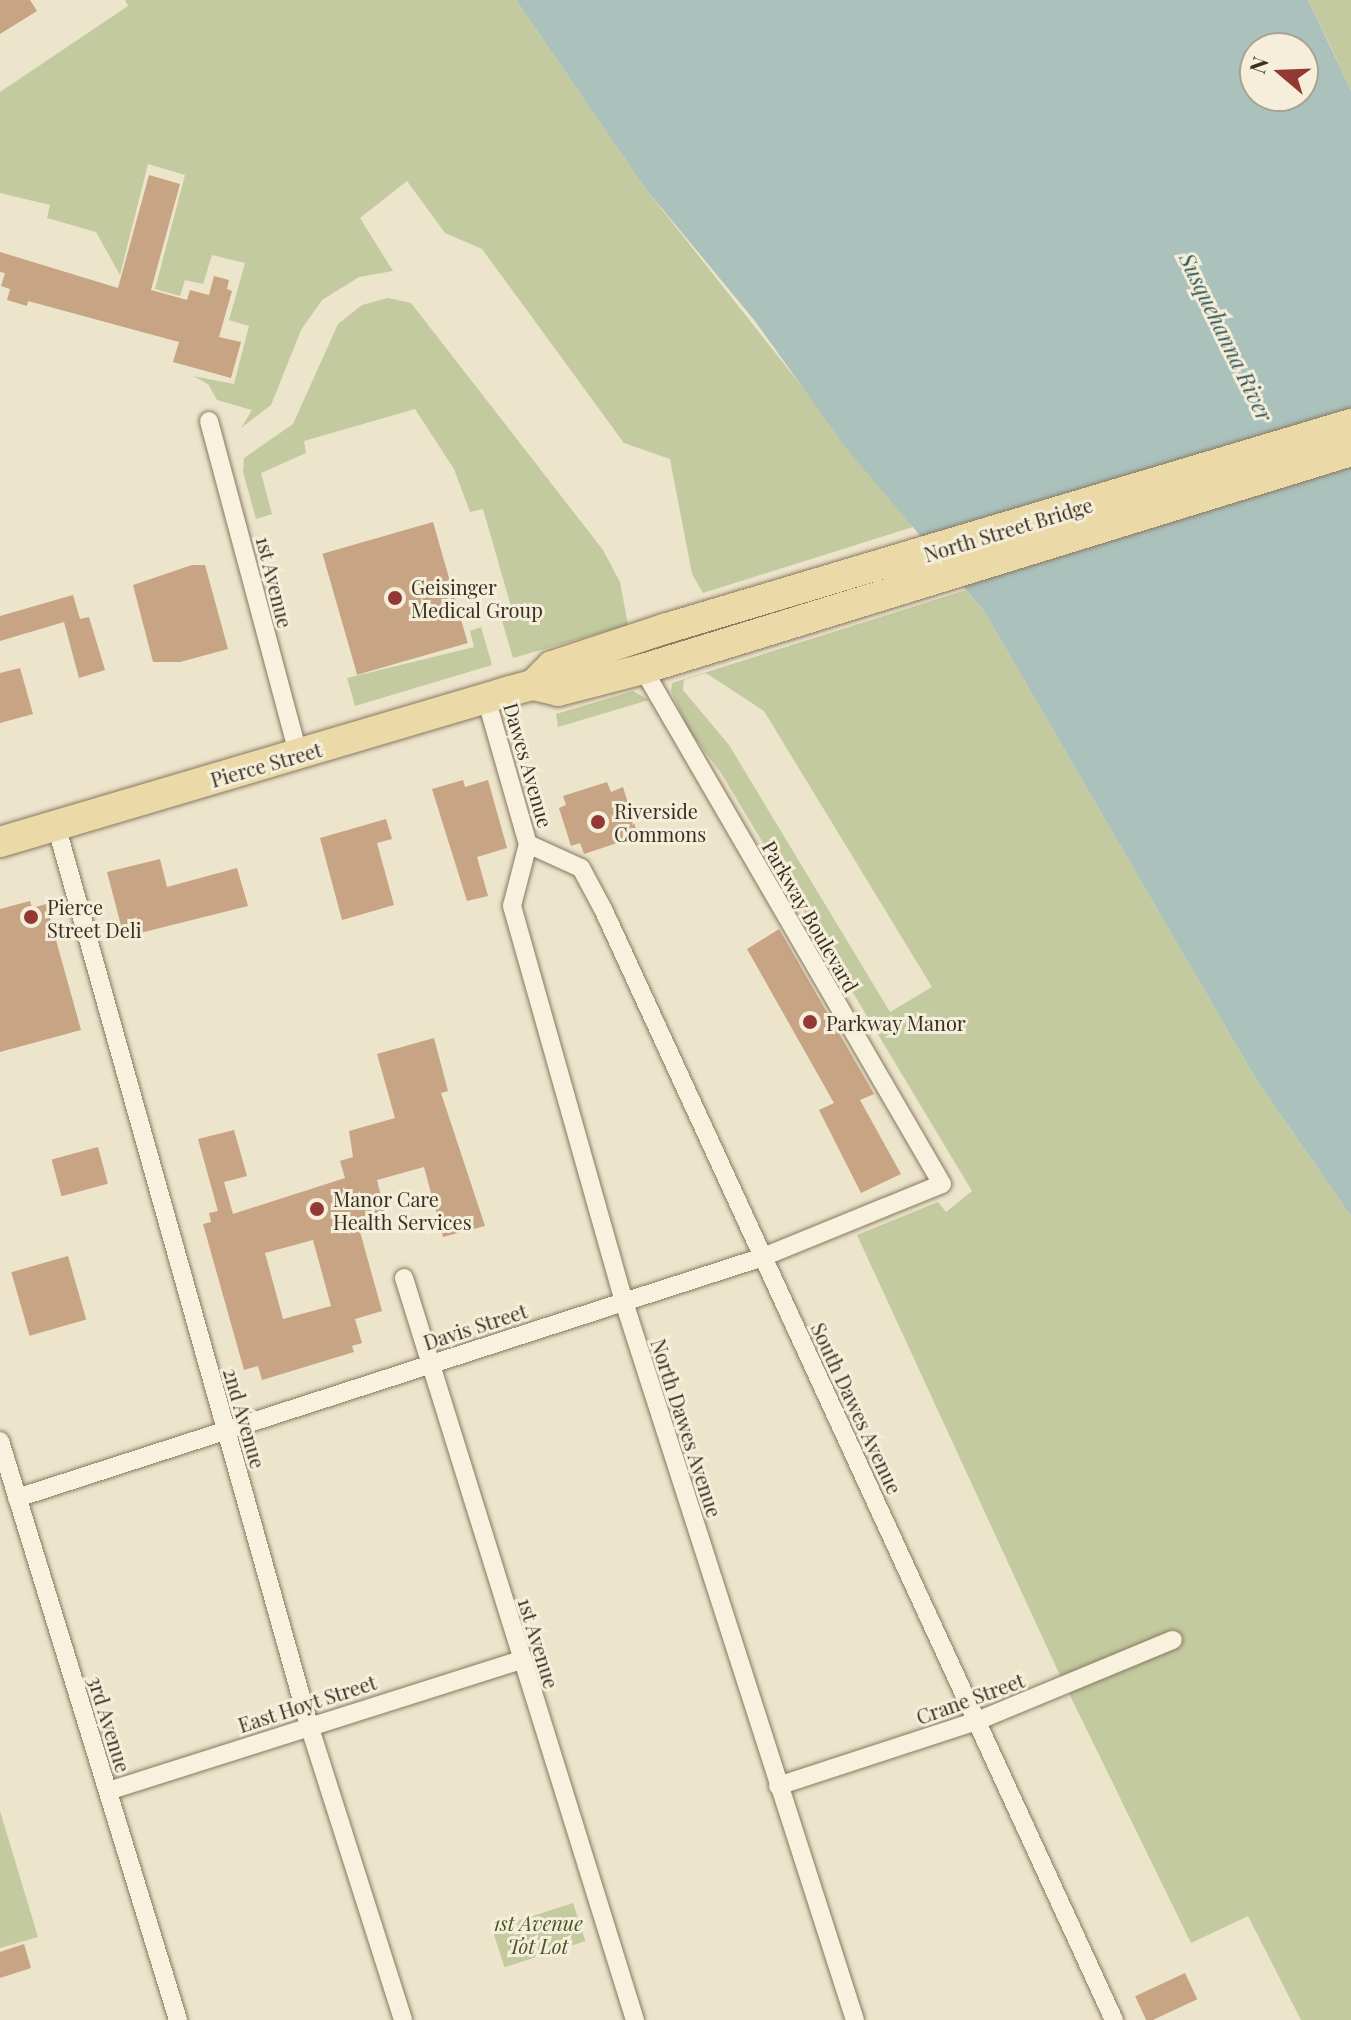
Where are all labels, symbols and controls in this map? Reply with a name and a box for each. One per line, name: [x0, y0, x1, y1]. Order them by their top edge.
north arrow: [1239, 32, 1319, 112]
text: N: [1241, 52, 1275, 77]
water label: Susquehanna River: [1174, 249, 1278, 425]
street label: North Street Bridge: [921, 492, 1095, 566]
street label: 1st Avenue: [252, 533, 298, 631]
place label: Geisinger Medical Group: [411, 574, 543, 621]
marker: Geisinger Medical Group: [386, 589, 404, 607]
street label: Dawes Avenue: [500, 699, 558, 831]
street label: Pierce Street: [208, 737, 324, 791]
place label: Riverside Commons: [614, 798, 706, 845]
marker: Riverside Commons: [589, 813, 607, 831]
street label: Parkway Boulevard: [758, 836, 864, 996]
place label: Pierce Street Deli: [47, 894, 142, 941]
marker: Pierce Street Deli: [22, 908, 40, 926]
place label: Parkway Manor: [826, 1010, 966, 1034]
marker: Parkway Manor: [801, 1013, 819, 1031]
place label: Manor Care Health Services: [333, 1186, 472, 1233]
marker: Manor Care Health Services: [308, 1200, 326, 1218]
street label: Davis Street: [420, 1298, 530, 1354]
street label: South Dawes Avenue: [807, 1318, 907, 1498]
street label: North Dawes Avenue: [647, 1335, 727, 1521]
street label: 2nd Avenue: [219, 1365, 271, 1471]
street label: 1st Avenue: [514, 1594, 564, 1692]
street label: Crane Street: [913, 1667, 1027, 1729]
street label: East Hoyt Street: [235, 1669, 379, 1737]
street label: 3rd Avenue: [84, 1673, 136, 1775]
park label: 1st Avenue Tot Lot: [493, 1911, 583, 1958]

